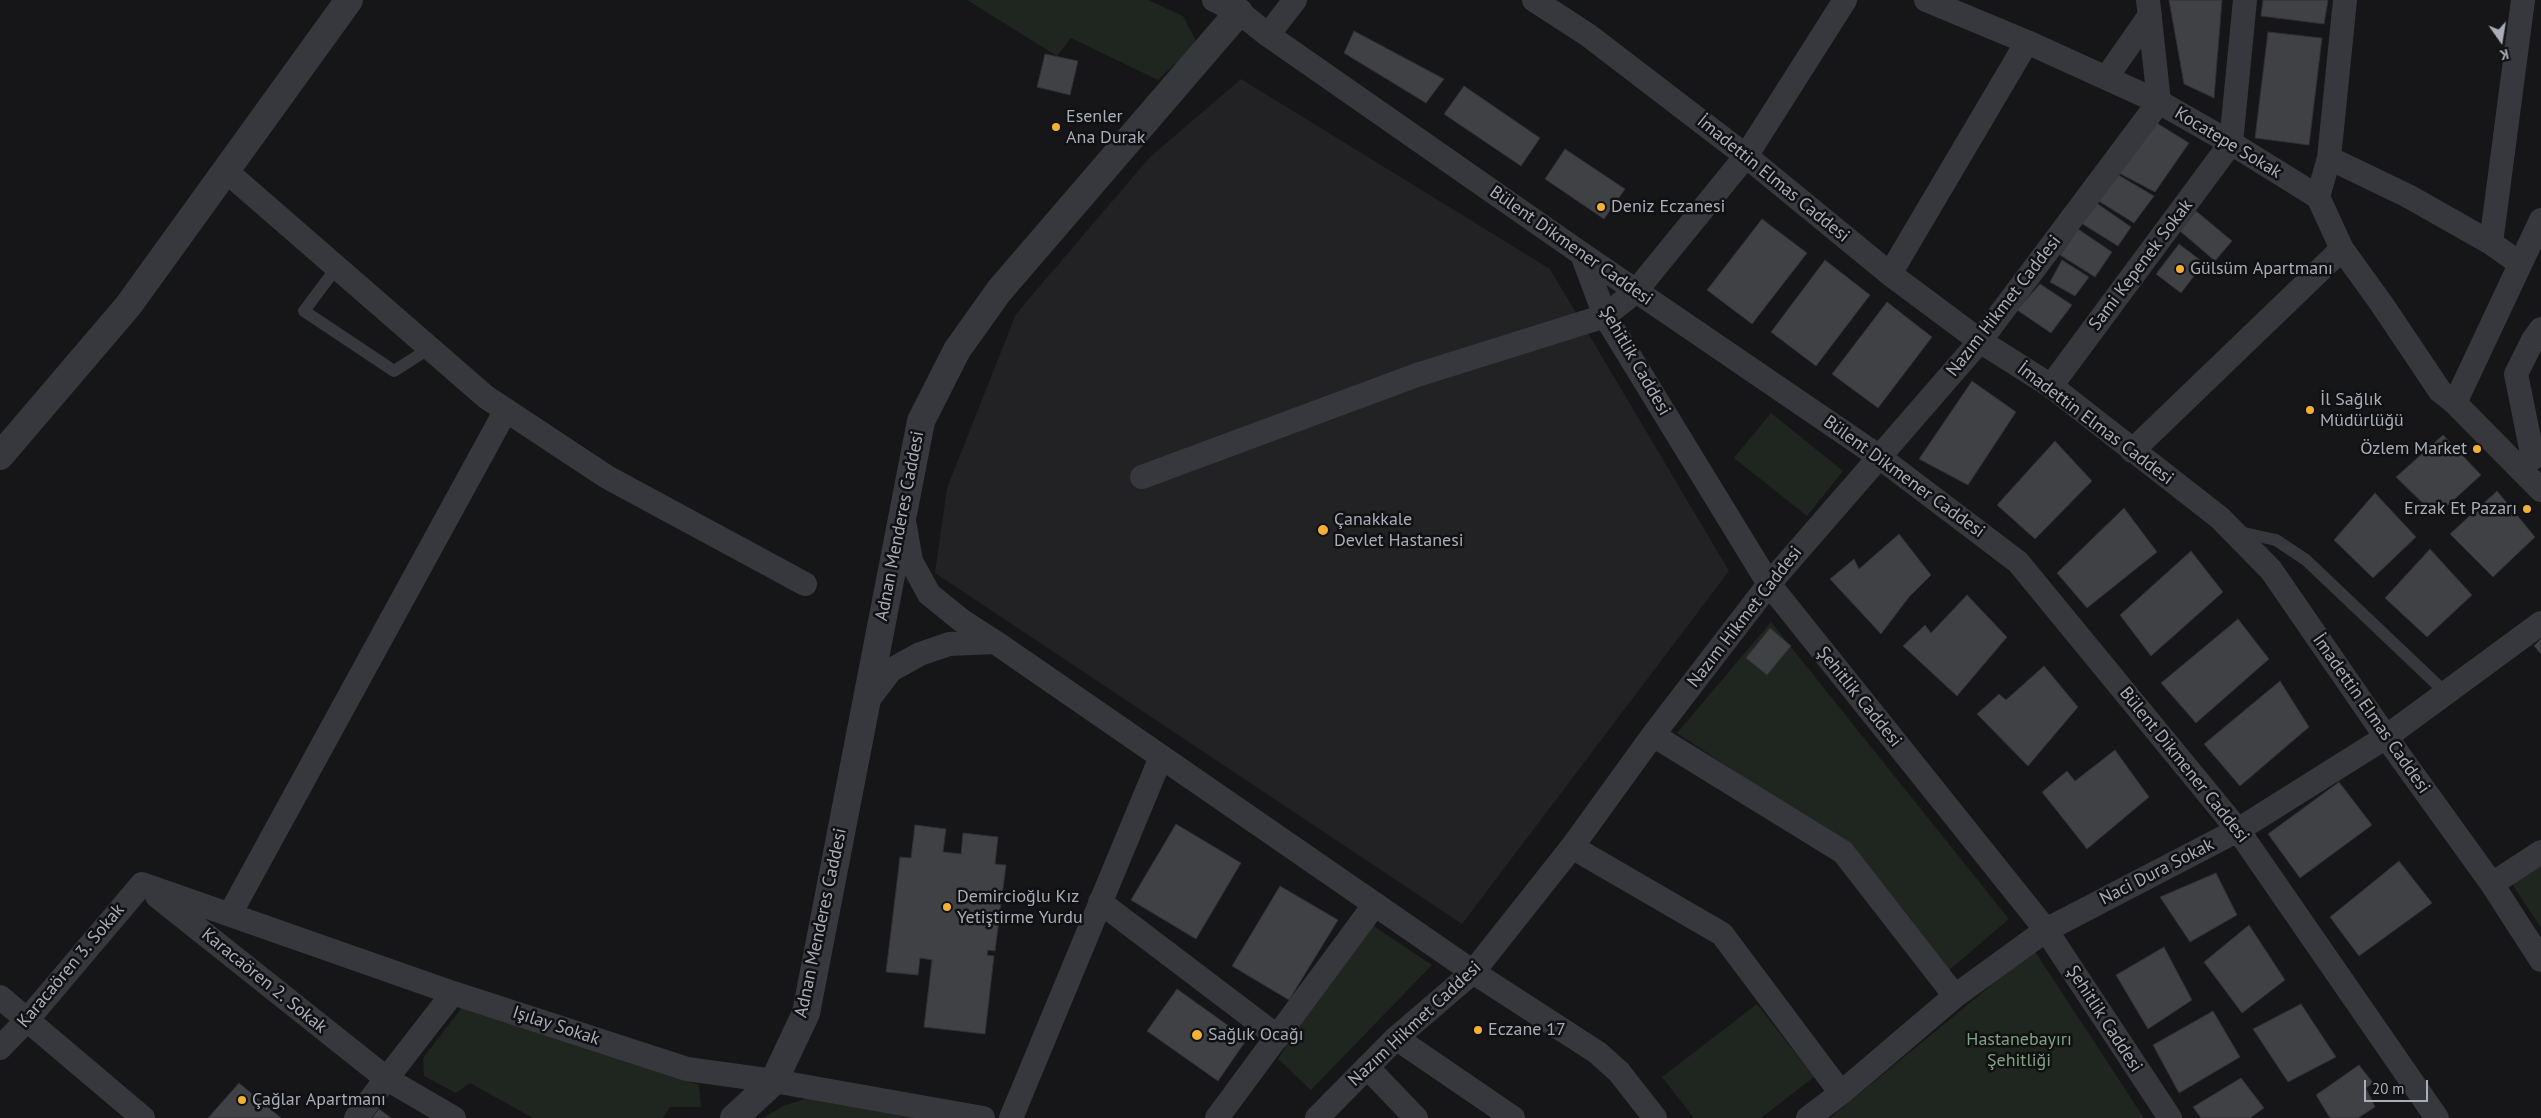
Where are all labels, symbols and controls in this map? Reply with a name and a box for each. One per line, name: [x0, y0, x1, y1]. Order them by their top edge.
north arrow: [2476, 15, 2526, 65]
text: K: [2498, 45, 2511, 64]
street label: Kocatepe Sokak: [2171, 103, 2285, 183]
place label: Esenler Ana Durak: [1066, 106, 1145, 148]
street label: İmadettin Elmas Caddesi: [1692, 111, 1854, 247]
marker: Esenler Ana Durak: [1050, 121, 1062, 133]
street label: Bülent Dikmener Caddesi: [1485, 181, 1657, 311]
street label: Sami Kepenek Sokak: [2085, 195, 2197, 335]
place label: Deniz Eczanesi: [1611, 196, 1725, 218]
marker: Deniz Eczanesi: [1595, 201, 1607, 213]
street label: Nazım Hikmet Caddesi: [1942, 231, 2066, 381]
place label: Gülsüm Apartmanı: [2190, 258, 2333, 280]
marker: Gülsüm Apartmanı: [2174, 263, 2186, 275]
street label: Şehitlik Caddesi: [1595, 302, 1675, 420]
street label: İmadettin Elmas Caddesi: [2013, 358, 2177, 490]
place label: İl Sağlık Müdürlüğü: [2320, 389, 2404, 432]
marker: İl Sağlık Müdürlüğü: [2304, 404, 2316, 416]
street label: Bülent Dikmener Caddesi: [1819, 411, 1989, 543]
street label: Adnan Menderes Caddesi: [871, 429, 929, 623]
place label: Özlem Market: [2360, 438, 2467, 460]
marker: Özlem Market: [2471, 443, 2483, 455]
place label: Erzak Et Pazarı: [2404, 498, 2517, 520]
marker: Erzak Et Pazarı: [2521, 503, 2533, 515]
place label: Çanakkale Devlet Hastanesi: [1334, 509, 1464, 552]
marker: Çanakkale Devlet Hastanesi: [1316, 523, 1330, 537]
street label: Nazım Hikmet Caddesi: [1683, 542, 1807, 692]
street label: İmadettin Elmas Caddesi: [2308, 630, 2434, 798]
street label: Şehitlik Caddesi: [1812, 642, 1906, 752]
street label: Bülent Dikmener Caddesi: [2115, 683, 2253, 847]
street label: Adnan Menderes Caddesi: [790, 826, 852, 1020]
street label: Naci Dura Sokak: [2096, 834, 2218, 910]
place label: Demircioğlu Kız Yetiştirme Yurdu: [957, 886, 1083, 929]
street label: Karacaören 3. Sokak: [13, 900, 129, 1032]
marker: Demircioğlu Kız Yetiştirme Yurdu: [941, 901, 953, 913]
street label: Karacaören 2. Sokak: [197, 924, 331, 1038]
street label: Nazım Hikmet Caddesi: [1344, 957, 1486, 1091]
street label: Şehitlik Caddesi: [2062, 962, 2146, 1076]
street label: Işılay Sokak: [510, 1002, 602, 1050]
place label: Eczane 17: [1488, 1019, 1566, 1041]
place label: Sağlık Ocağı: [1208, 1024, 1304, 1046]
marker: Eczane 17: [1472, 1024, 1484, 1036]
marker: Sağlık Ocağı: [1190, 1028, 1204, 1042]
park label: Hastanebayırı Şehitliği: [1966, 1029, 2072, 1072]
scale bar: [2366, 1070, 2430, 1102]
text: 20 m: [2372, 1079, 2405, 1098]
place label: Çağlar Apartmanı: [252, 1089, 386, 1111]
marker: Çağlar Apartmanı: [236, 1094, 248, 1106]

